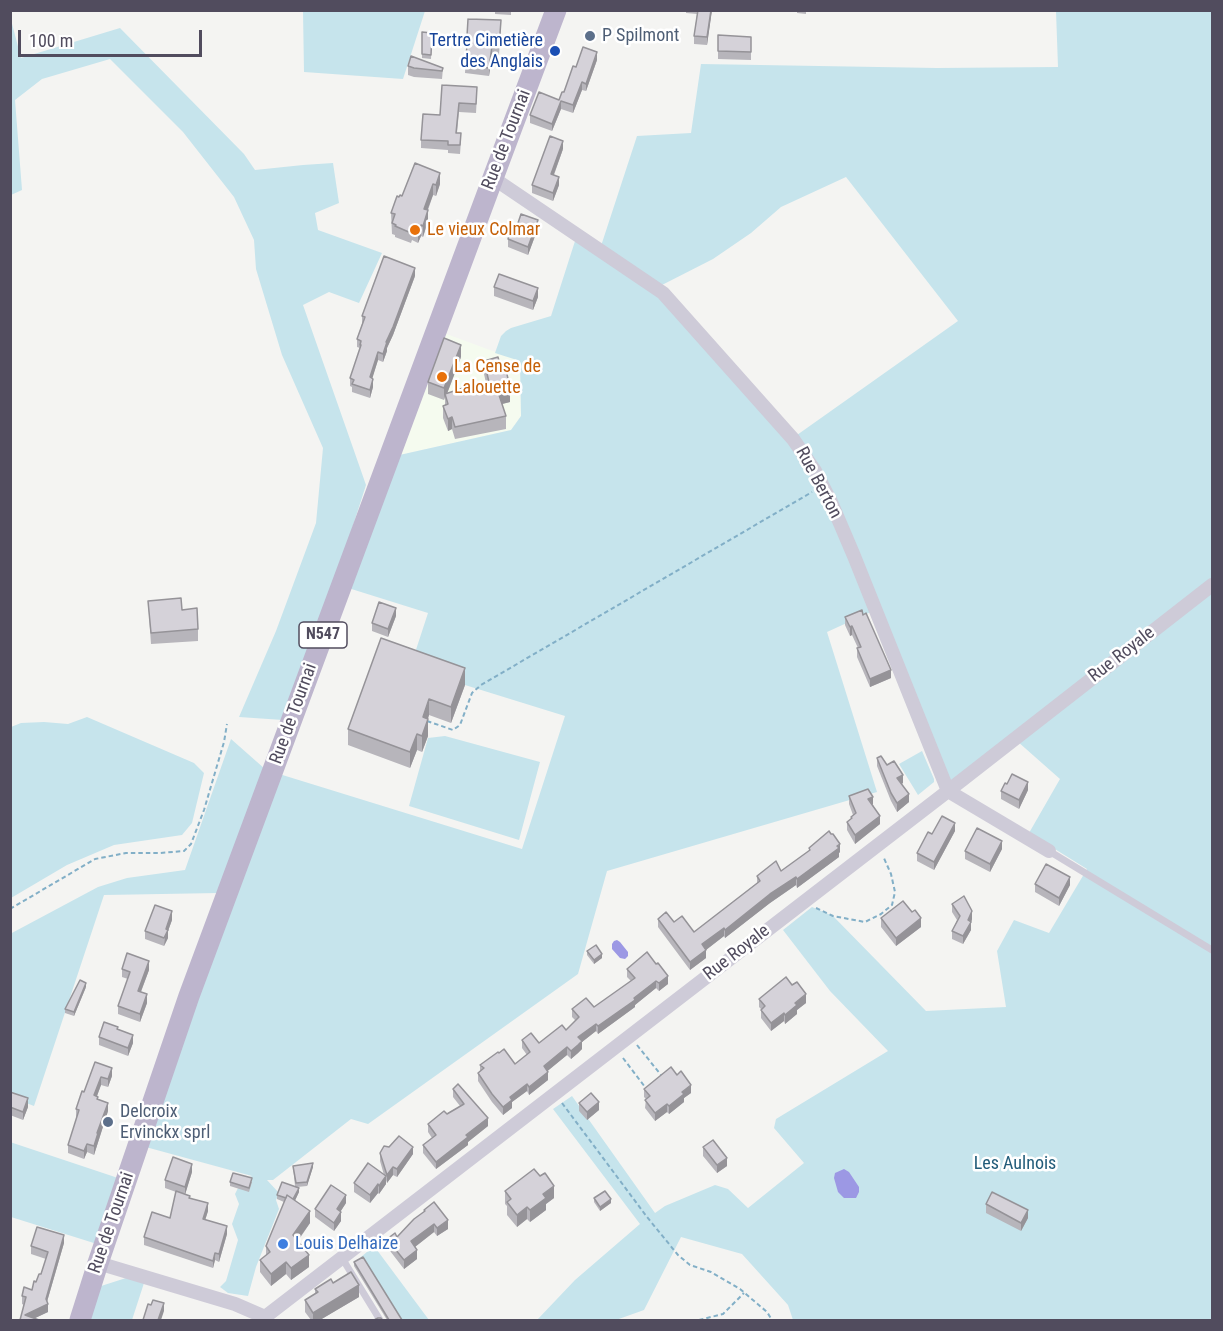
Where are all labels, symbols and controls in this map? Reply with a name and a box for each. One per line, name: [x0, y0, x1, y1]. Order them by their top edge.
scale bar: [21, 18, 206, 56]
place label: P Spilmont: [602, 25, 679, 47]
marker: P Spilmont: [583, 29, 597, 43]
text: 100 m: [29, 30, 73, 51]
place label: Tertre Cimetière des Anglais: [429, 30, 543, 72]
marker: Tertre Cimetière des Anglais: [548, 44, 562, 58]
street label: Rue de Tournai: [478, 87, 536, 193]
place label: Le vieux Colmar: [427, 219, 540, 241]
marker: Le vieux Colmar: [408, 223, 422, 237]
place label: La Cense de Lalouette: [454, 356, 541, 398]
marker: La Cense de Lalouette: [435, 370, 449, 384]
street label: Rue Berton: [790, 444, 846, 522]
road number: N547: [299, 622, 347, 648]
street label: Rue Royale: [1085, 623, 1159, 687]
street label: Rue de Tournai: [266, 661, 322, 767]
street label: Rue Royale: [700, 921, 774, 985]
place label: Delcroix Ervinckx sprl: [120, 1101, 210, 1144]
marker: Delcroix Ervinckx sprl: [101, 1115, 115, 1129]
park label: Les Aulnois: [974, 1153, 1056, 1175]
street label: Rue de Tournai: [85, 1170, 139, 1276]
place label: Louis Delhaize: [295, 1233, 398, 1255]
marker: Louis Delhaize: [276, 1237, 290, 1251]

